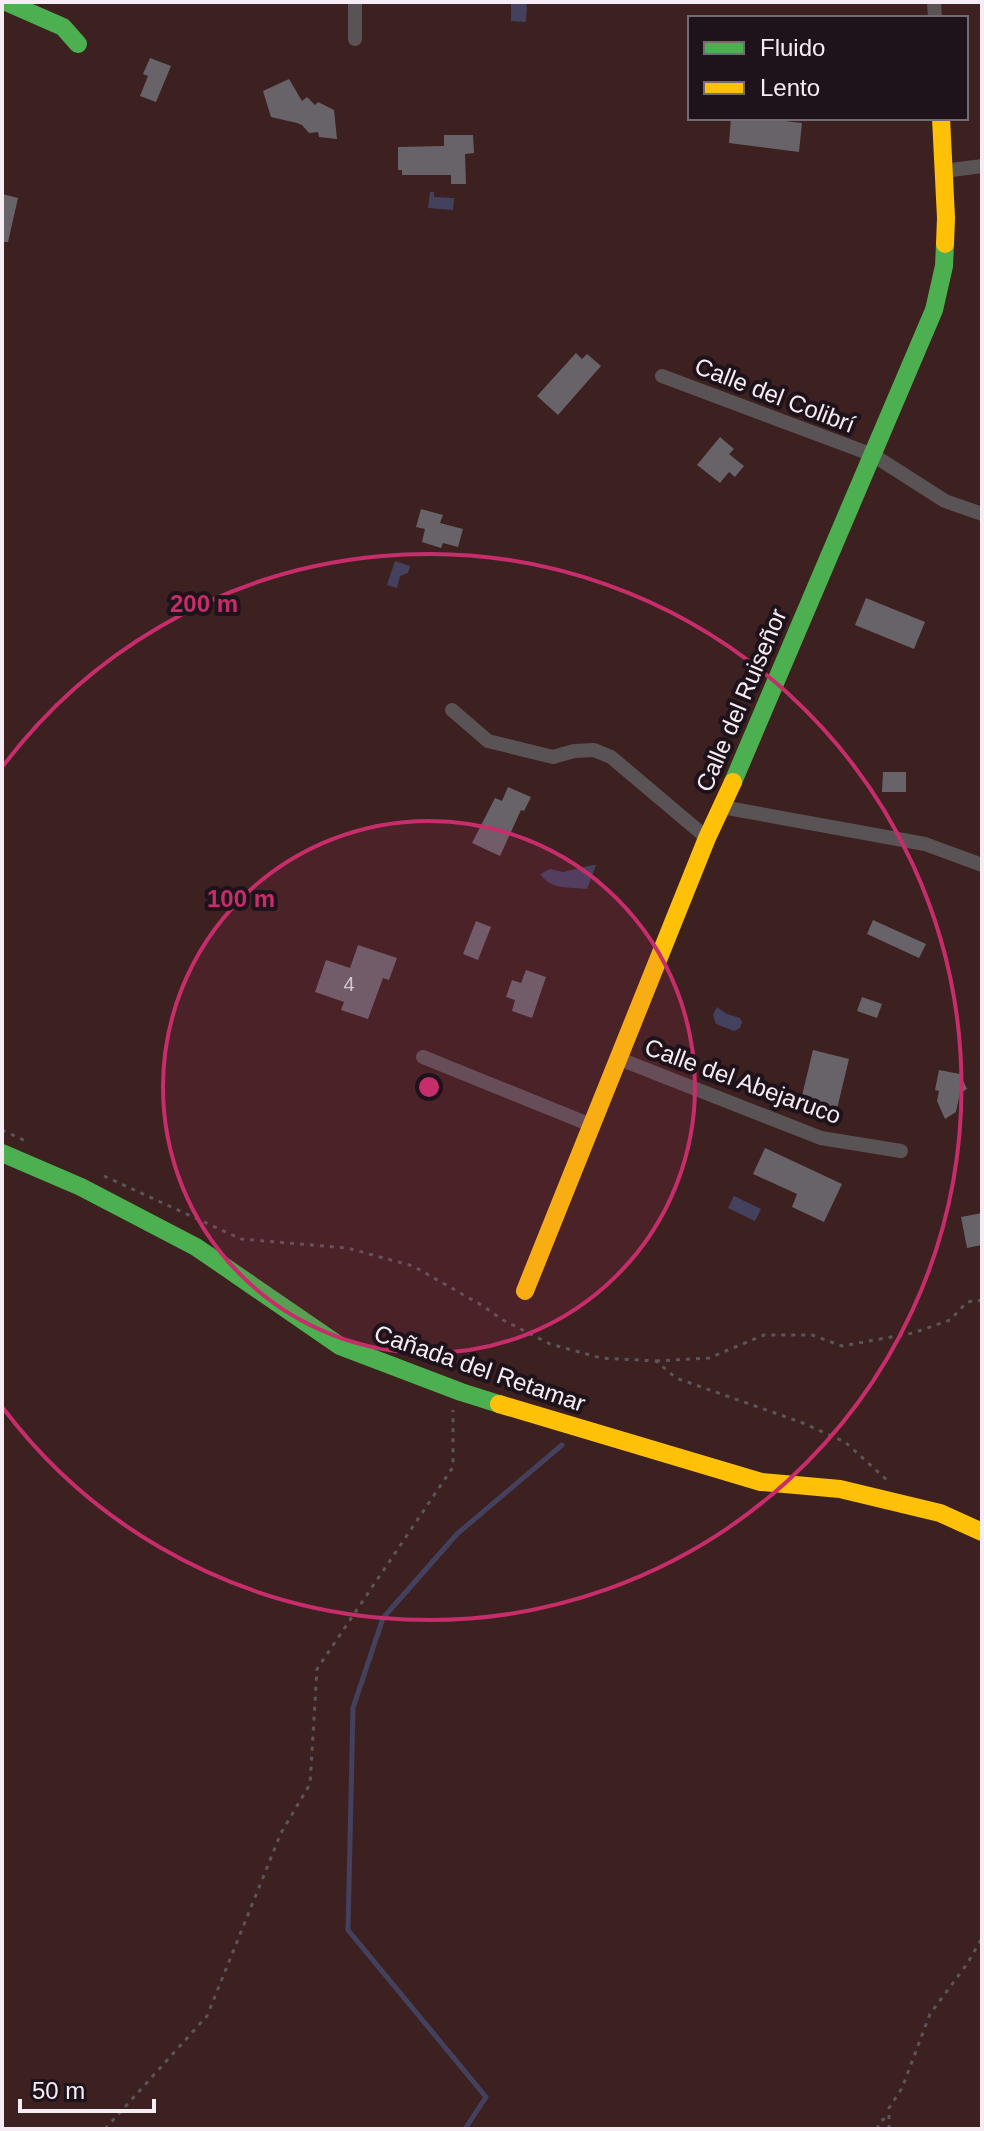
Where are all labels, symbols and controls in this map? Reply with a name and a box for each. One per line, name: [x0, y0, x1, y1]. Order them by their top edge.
legend: [688, 16, 968, 120]
text: Fluido: [760, 34, 825, 61]
text: Lento: [760, 74, 820, 101]
street label: Calle del Colibrí: [691, 352, 859, 438]
text: 200 m: [170, 590, 238, 617]
street label: Calle del Ruiseñor: [690, 604, 792, 796]
text: 100 m: [207, 885, 275, 912]
house number: 4: [343, 973, 355, 995]
street label: Calle del Abejaruco: [641, 1033, 845, 1129]
centre of rings: [415, 1073, 443, 1101]
street label: Cañada del Retamar: [371, 1319, 589, 1417]
scale bar: [20, 2063, 154, 2113]
text: 50 m: [32, 2077, 85, 2104]

